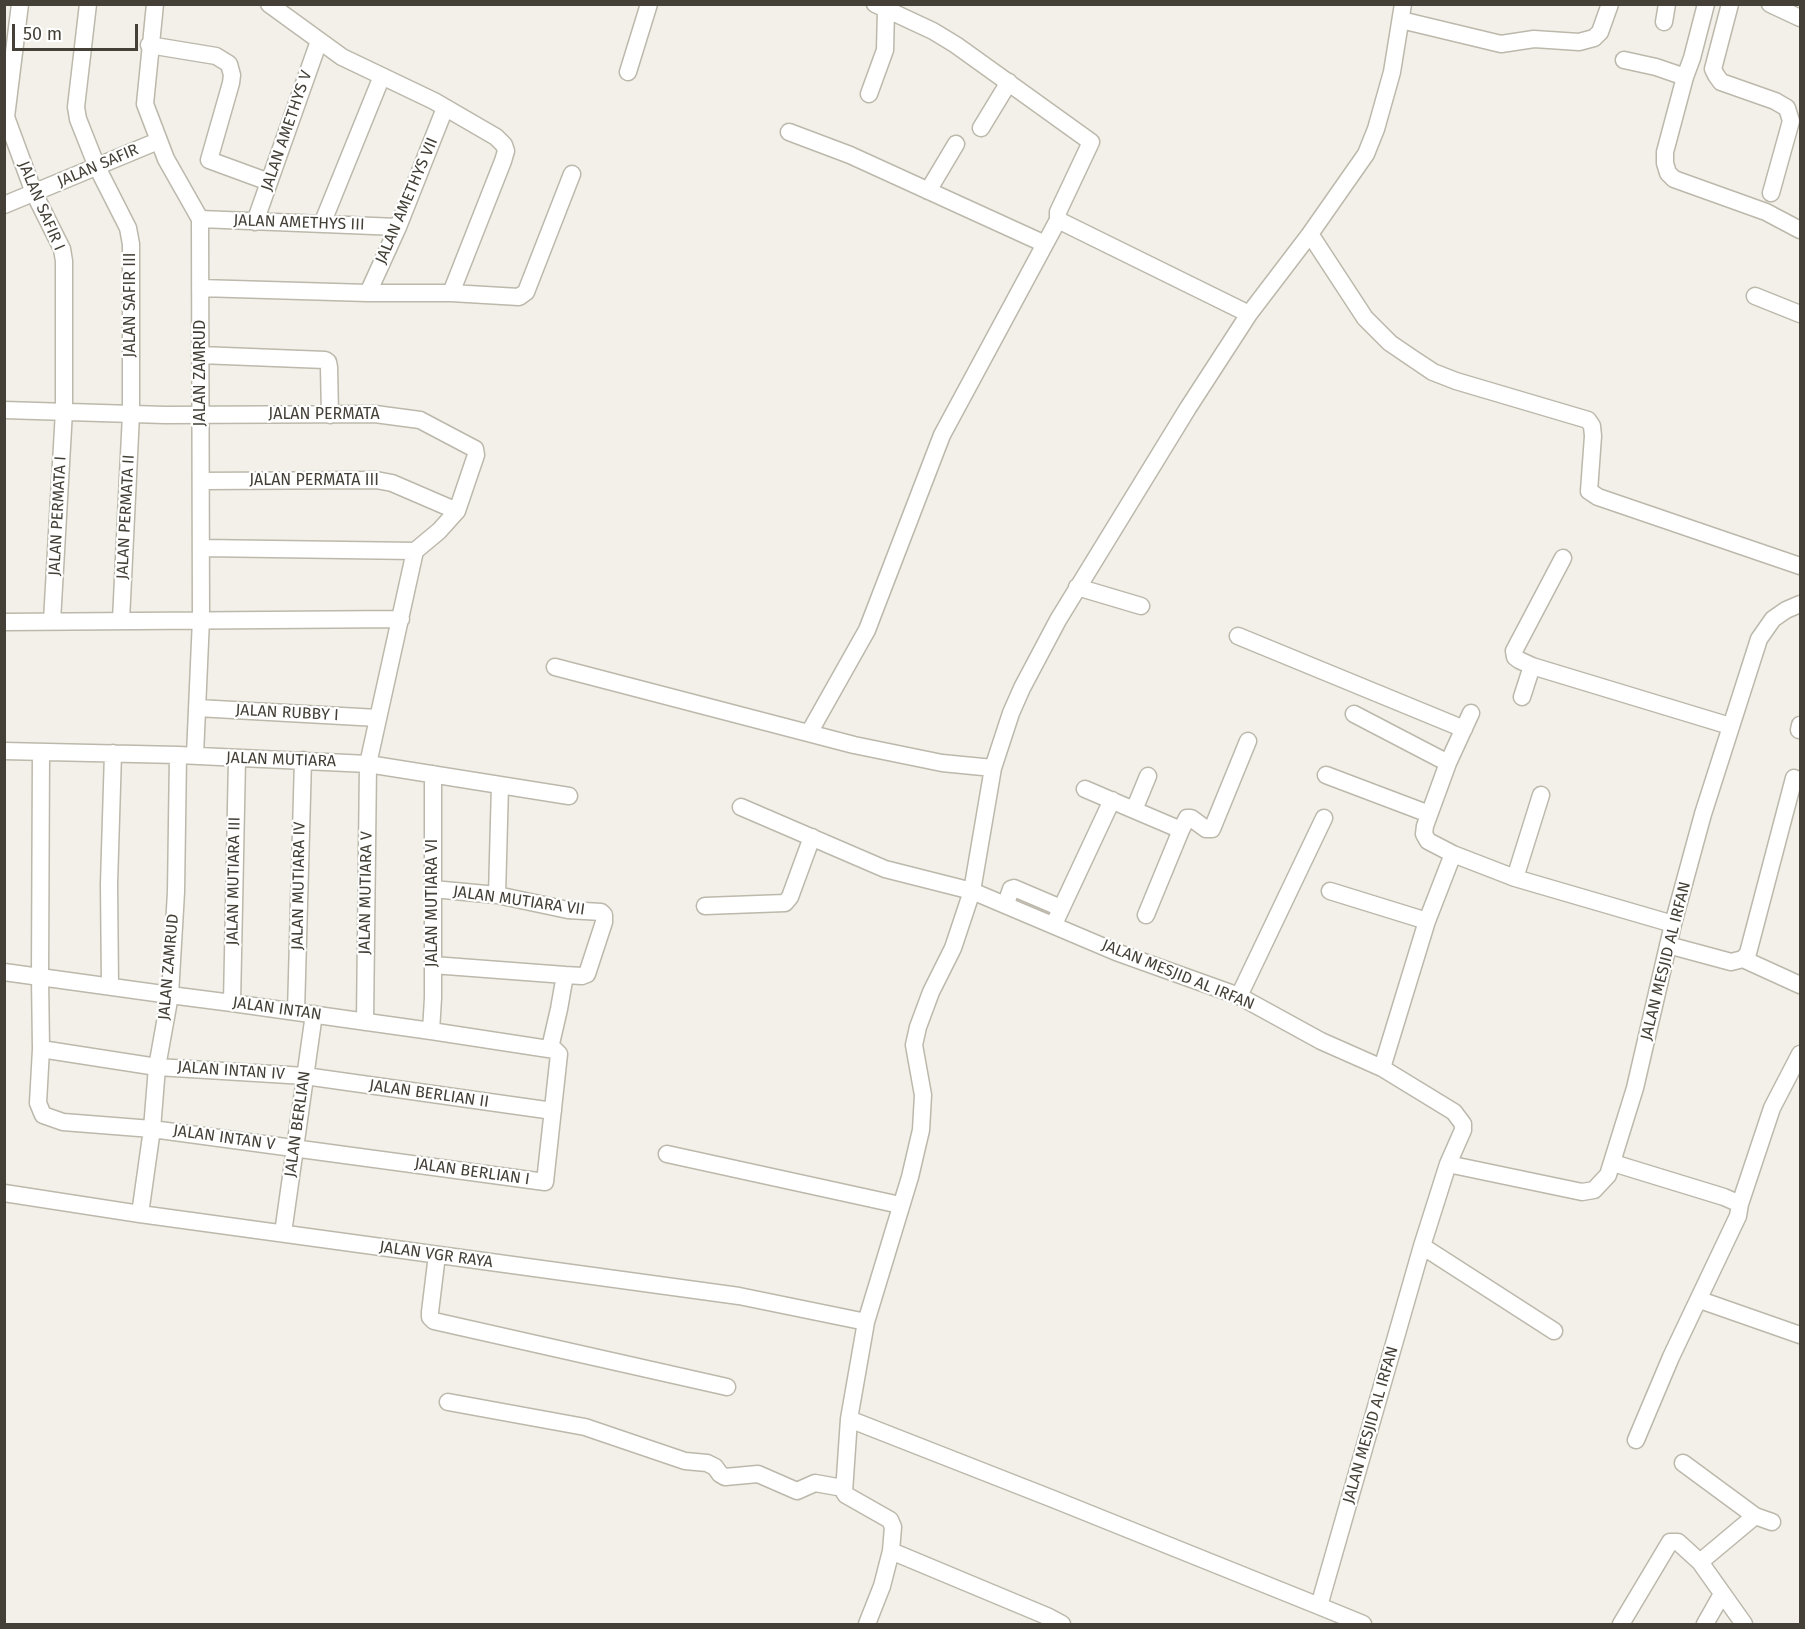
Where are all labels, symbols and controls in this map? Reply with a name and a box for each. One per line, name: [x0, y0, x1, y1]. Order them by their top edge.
scale bar: [15, 12, 141, 50]
text: 50 m: [23, 23, 62, 45]
street label: JALAN AMETHYS V: [257, 68, 317, 194]
street label: JALAN AMETHYS VII: [372, 135, 442, 267]
street label: JALAN SAFIR: [54, 140, 142, 192]
street label: JALAN SAFIR I: [14, 158, 68, 254]
street label: JALAN AMETHYS III: [233, 211, 365, 235]
street label: JALAN SAFIR III: [121, 253, 141, 357]
street label: JALAN ZAMRUD: [191, 320, 211, 426]
street label: JALAN PERMATA: [268, 405, 380, 425]
street label: JALAN PERMATA II: [113, 454, 139, 580]
street label: JALAN PERMATA I: [45, 455, 71, 577]
street label: JALAN PERMATA III: [249, 471, 379, 491]
street label: JALAN RUBBY I: [235, 701, 339, 725]
street label: JALAN MUTIARA: [225, 748, 337, 772]
street label: JALAN MUTIARA III: [223, 816, 245, 946]
street label: JALAN MUTIARA IV: [288, 822, 310, 950]
street label: JALAN MUTIARA V: [355, 831, 377, 955]
street label: JALAN MUTIARA VI: [423, 839, 443, 967]
street label: JALAN MESJID AL IRFAN: [1637, 880, 1695, 1042]
street label: JALAN MUTIARA VII: [452, 882, 586, 920]
street label: JALAN ZAMRUD: [155, 913, 183, 1021]
street label: JALAN MESJID AL IRFAN: [1099, 936, 1257, 1014]
street label: JALAN INTAN: [231, 993, 323, 1025]
street label: JALAN INTAN IV: [177, 1058, 285, 1084]
street label: JALAN BERLIAN: [281, 1070, 315, 1178]
street label: JALAN BERLIAN II: [368, 1076, 490, 1112]
street label: JALAN INTAN V: [172, 1121, 276, 1155]
street label: JALAN BERLIAN I: [413, 1154, 531, 1190]
street label: JALAN VGR RAYA: [378, 1238, 494, 1272]
street label: JALAN MESJID AL IRFAN: [1339, 1344, 1403, 1506]

